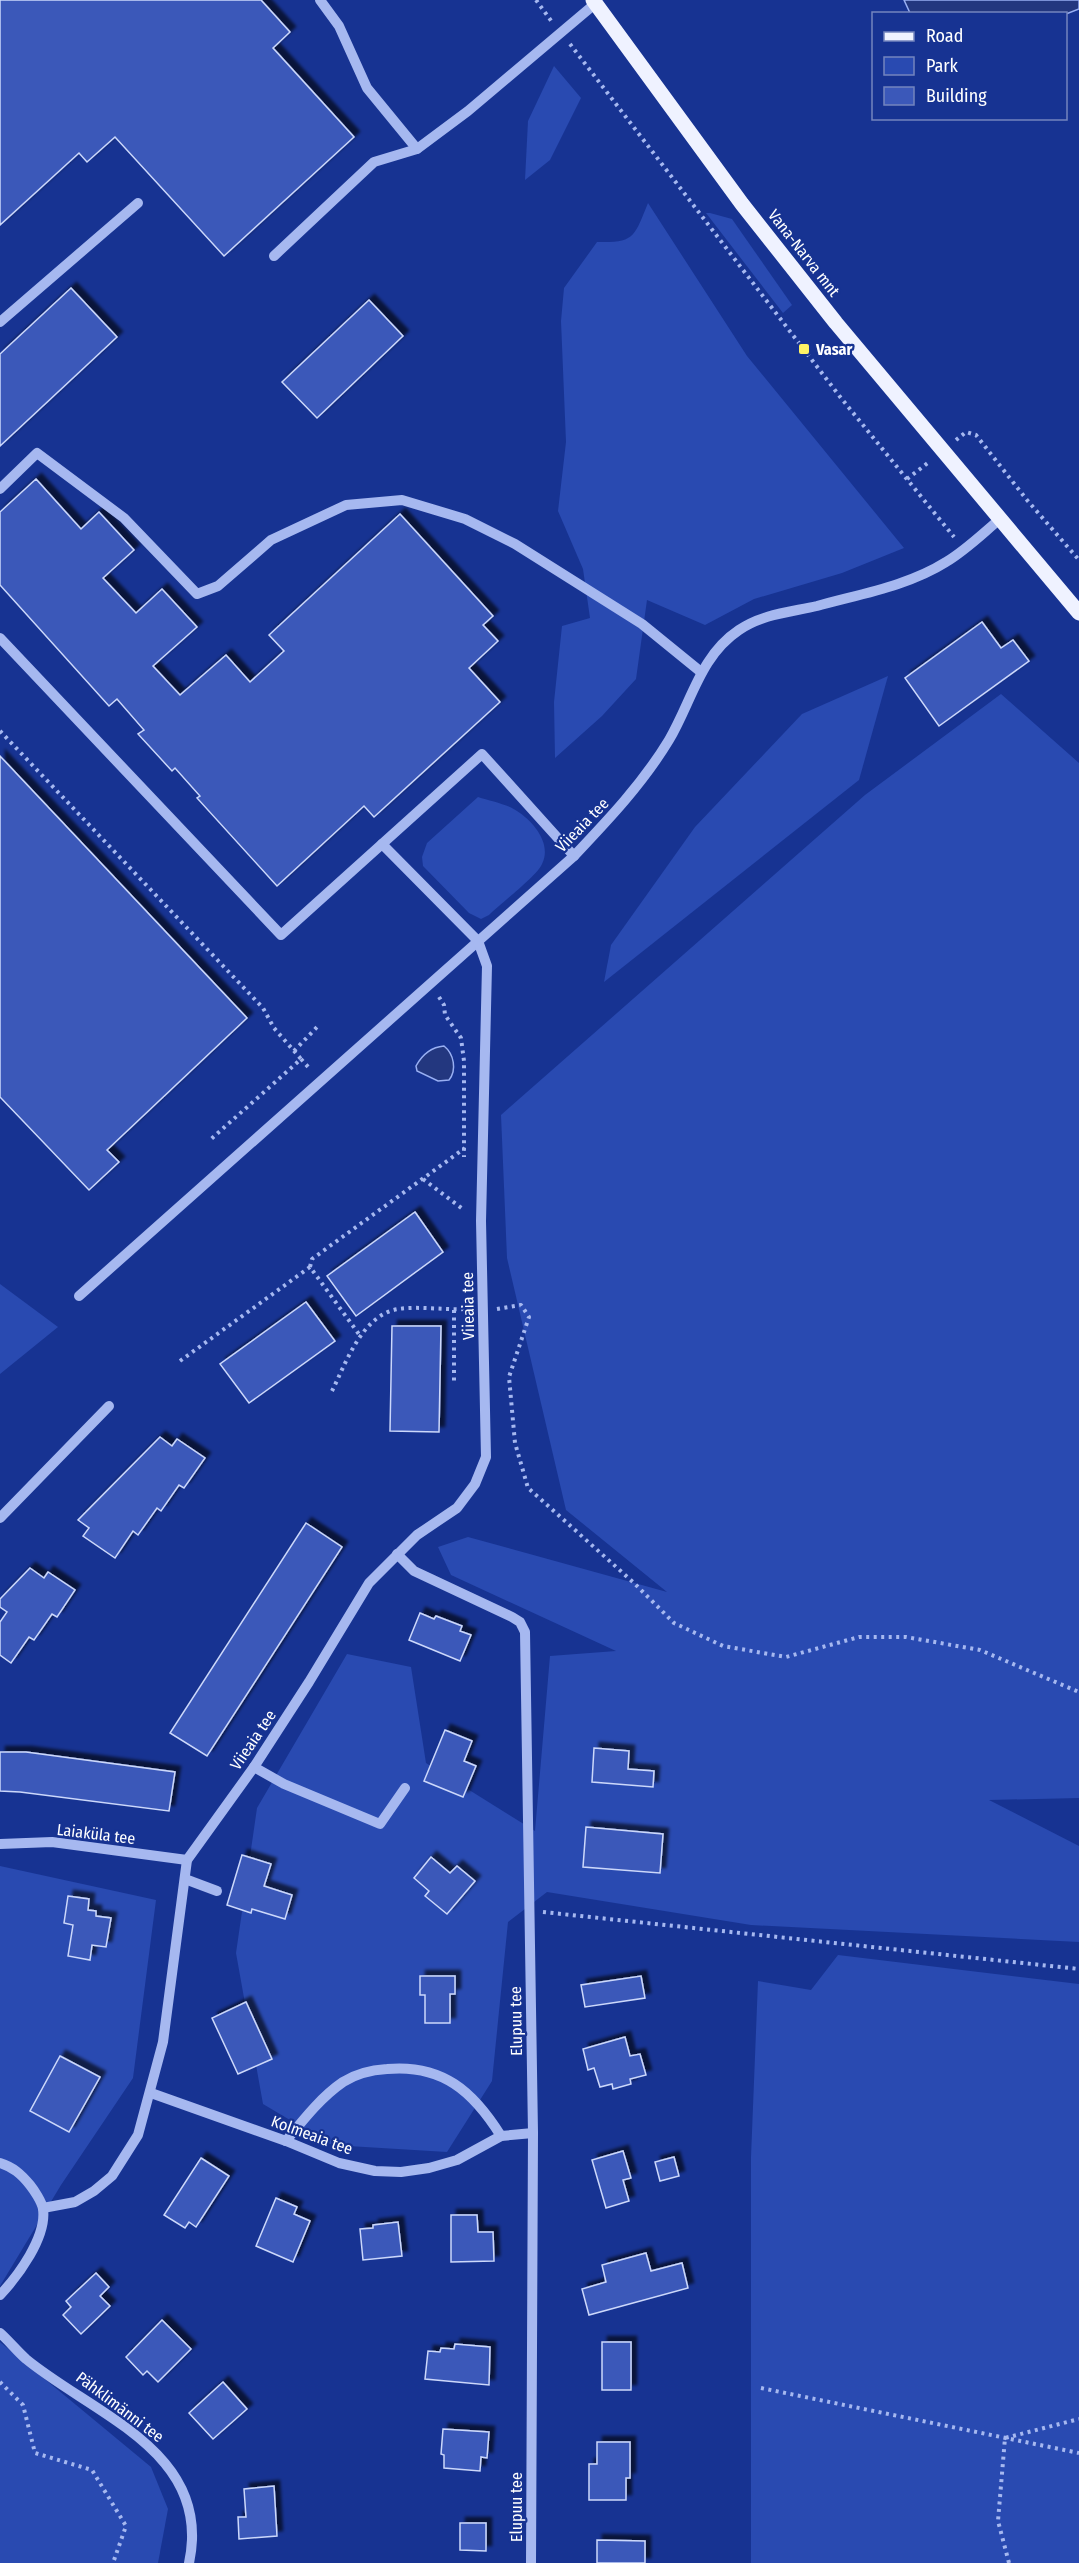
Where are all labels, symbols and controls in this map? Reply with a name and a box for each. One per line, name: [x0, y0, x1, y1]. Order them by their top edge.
legend: [872, 12, 1067, 120]
text: Road: [926, 25, 963, 47]
text: Park: [926, 55, 959, 77]
text: Building: [926, 85, 987, 107]
street label: Vana-Narva mnt: [764, 206, 844, 301]
place label: Vasar: [815, 340, 853, 359]
marker: Vasar: [797, 342, 811, 356]
street label: Viieaia tee: [551, 794, 613, 856]
street label: Viieaia tee: [458, 1272, 478, 1340]
street label: Viieaia tee: [226, 1706, 280, 1774]
street label: Laiaküla tee: [56, 1820, 136, 1848]
street label: Elupuu tee: [506, 1986, 526, 2056]
street label: Kolmeaia tee: [269, 2111, 355, 2159]
street label: Pähklimänni tee: [72, 2368, 168, 2446]
street label: Elupuu tee: [507, 2472, 526, 2542]

